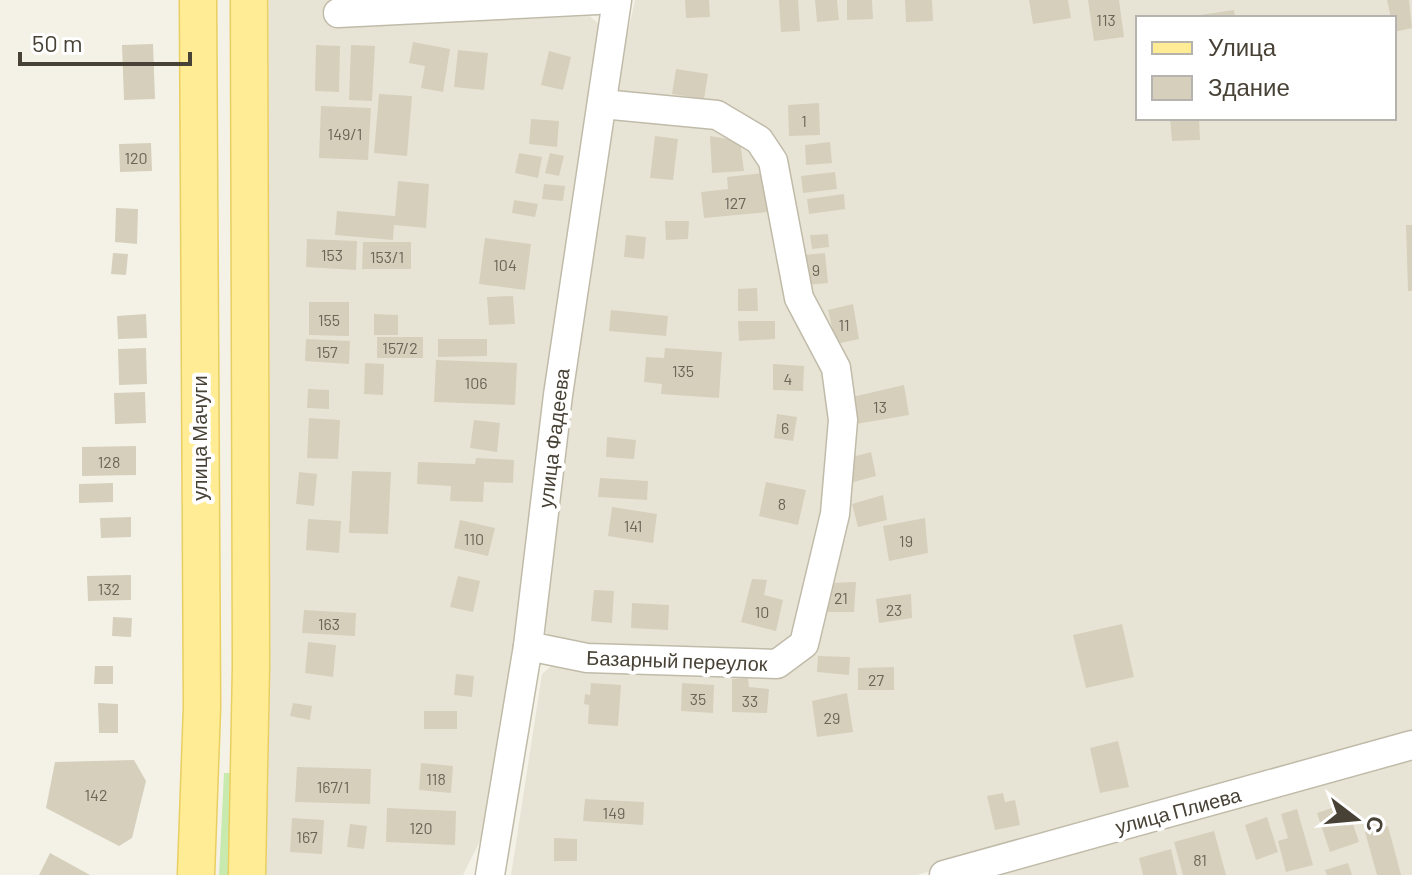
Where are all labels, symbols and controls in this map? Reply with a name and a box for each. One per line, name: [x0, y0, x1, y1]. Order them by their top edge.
house number: 113: [1096, 10, 1116, 29]
scale bar: [20, 16, 190, 66]
legend: [1136, 16, 1396, 120]
text: 50 m: [32, 28, 83, 57]
text: Улица: [1208, 32, 1277, 61]
text: Здание: [1208, 72, 1290, 101]
house number: 1: [801, 111, 807, 130]
house number: 149/1: [328, 124, 362, 143]
house number: 120: [124, 148, 148, 167]
house number: 127: [724, 193, 746, 212]
house number: 153: [321, 245, 343, 264]
house number: 153/1: [370, 247, 404, 266]
house number: 104: [493, 255, 517, 274]
house number: 9: [812, 260, 820, 279]
house number: 155: [318, 310, 340, 329]
house number: 11: [838, 315, 850, 334]
house number: 157/2: [382, 338, 418, 357]
house number: 157: [316, 342, 338, 361]
house number: 135: [672, 361, 694, 380]
street label: улица Фадеева: [533, 366, 574, 509]
house number: 4: [784, 369, 792, 388]
house number: 106: [465, 373, 487, 392]
street label: улица Мачуги: [187, 375, 211, 501]
house number: 13: [873, 397, 887, 416]
house number: 6: [781, 418, 789, 437]
house number: 128: [98, 452, 120, 471]
house number: 8: [778, 494, 786, 513]
house number: 141: [624, 516, 642, 535]
house number: 110: [464, 529, 484, 548]
house number: 19: [899, 531, 913, 550]
house number: 132: [98, 579, 120, 598]
house number: 21: [834, 588, 848, 607]
house number: 23: [886, 600, 902, 619]
house number: 10: [755, 602, 769, 621]
house number: 163: [318, 614, 340, 633]
street label: Базарный переулок: [586, 645, 768, 675]
house number: 27: [868, 670, 884, 689]
house number: 35: [690, 689, 706, 708]
house number: 33: [742, 691, 758, 710]
house number: 29: [824, 708, 840, 727]
house number: 118: [426, 769, 446, 788]
house number: 167/1: [317, 777, 349, 796]
north arrow: [1316, 779, 1396, 859]
street label: улица Плиева: [1113, 782, 1244, 838]
house number: 142: [85, 785, 108, 804]
house number: 149: [603, 803, 625, 822]
text: С: [1361, 814, 1391, 836]
house number: 120: [409, 818, 433, 837]
house number: 167: [296, 827, 318, 846]
house number: 81: [1193, 850, 1207, 869]

